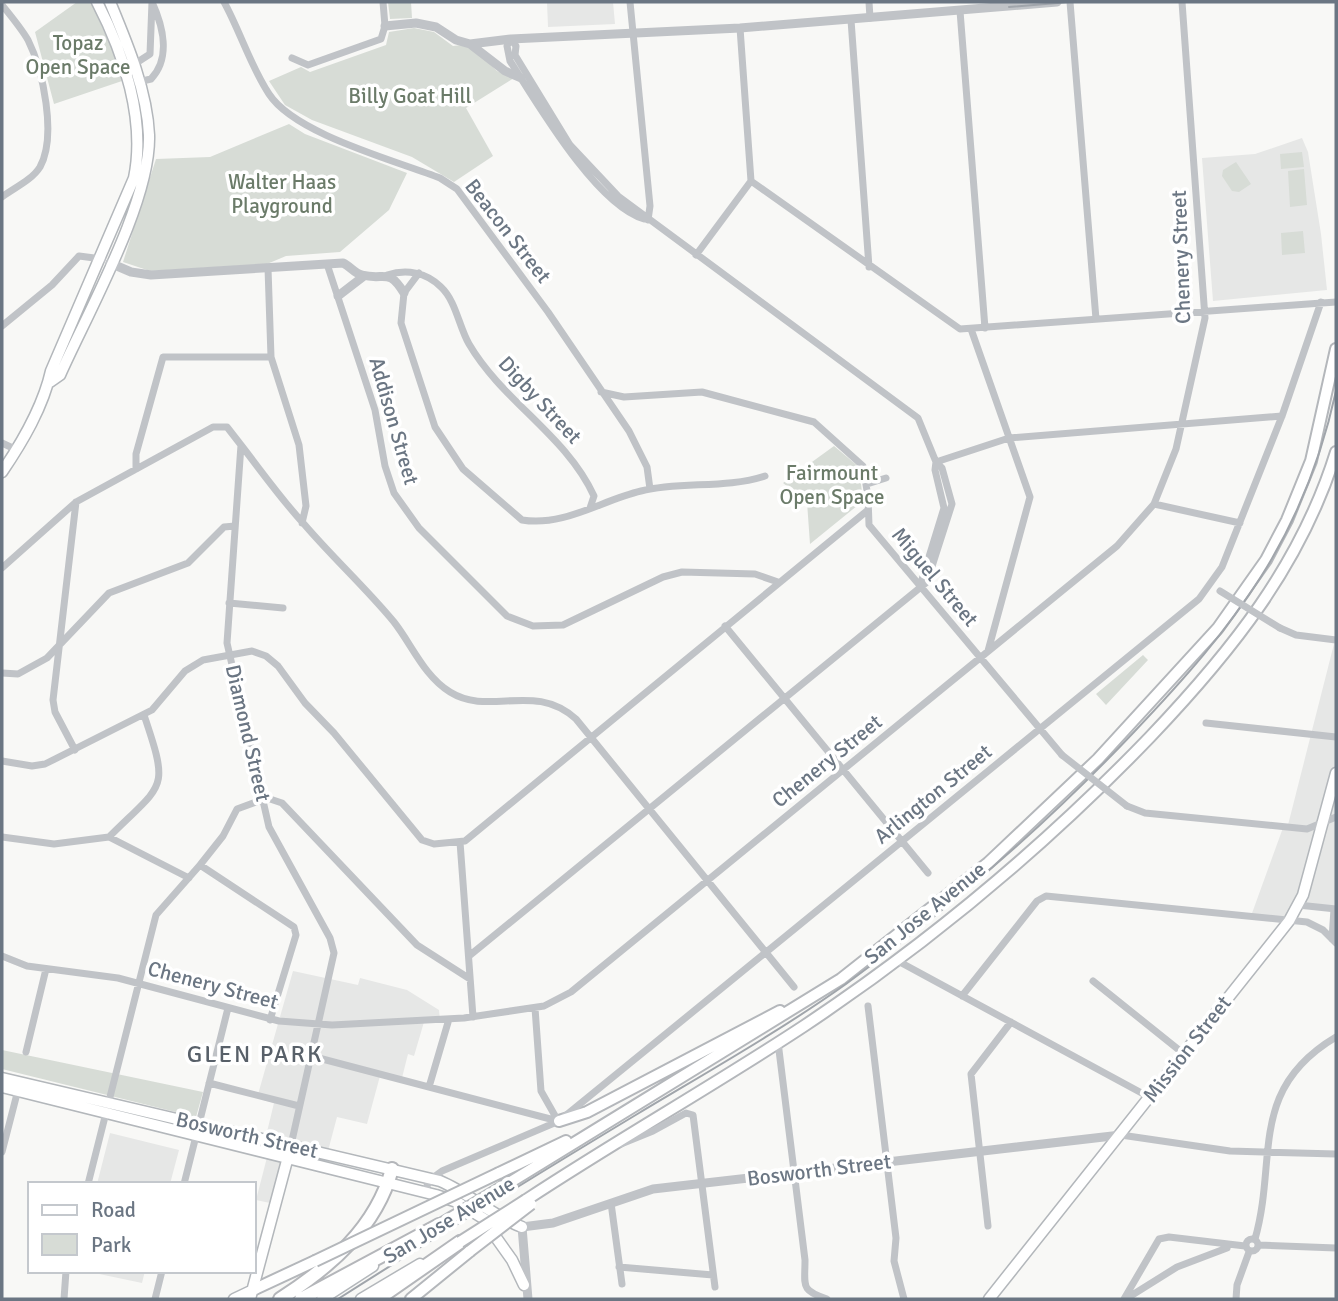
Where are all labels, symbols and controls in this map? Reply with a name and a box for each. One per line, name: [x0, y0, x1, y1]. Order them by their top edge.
park label: Topaz Open Space: [25, 30, 131, 80]
park label: Billy Goat Hill: [348, 83, 472, 109]
park label: Walter Haas Playground: [228, 169, 336, 219]
street label: Beacon Street: [459, 174, 557, 288]
street label: Chenery Street: [1166, 190, 1196, 324]
street label: Digby Street: [493, 351, 587, 449]
street label: Addison Street: [363, 354, 425, 488]
park label: Fairmount Open Space: [779, 460, 885, 510]
street label: Miguel Street: [886, 522, 984, 632]
street label: Diamond Street: [220, 662, 276, 804]
street label: Chenery Street: [767, 709, 887, 813]
street label: Arlington Street: [869, 739, 997, 849]
street label: San Jose Avenue: [859, 856, 991, 970]
street label: Chenery Street: [145, 955, 281, 1015]
street label: Mission Street: [1137, 990, 1237, 1108]
district label: GLEN PARK: [187, 1039, 323, 1069]
street label: Bosworth Street: [173, 1106, 321, 1164]
street label: Bosworth Street: [746, 1148, 892, 1192]
street label: San Jose Avenue: [379, 1171, 519, 1269]
legend: [28, 1182, 256, 1273]
text: Road: [91, 1197, 136, 1223]
text: Park: [91, 1232, 132, 1258]

